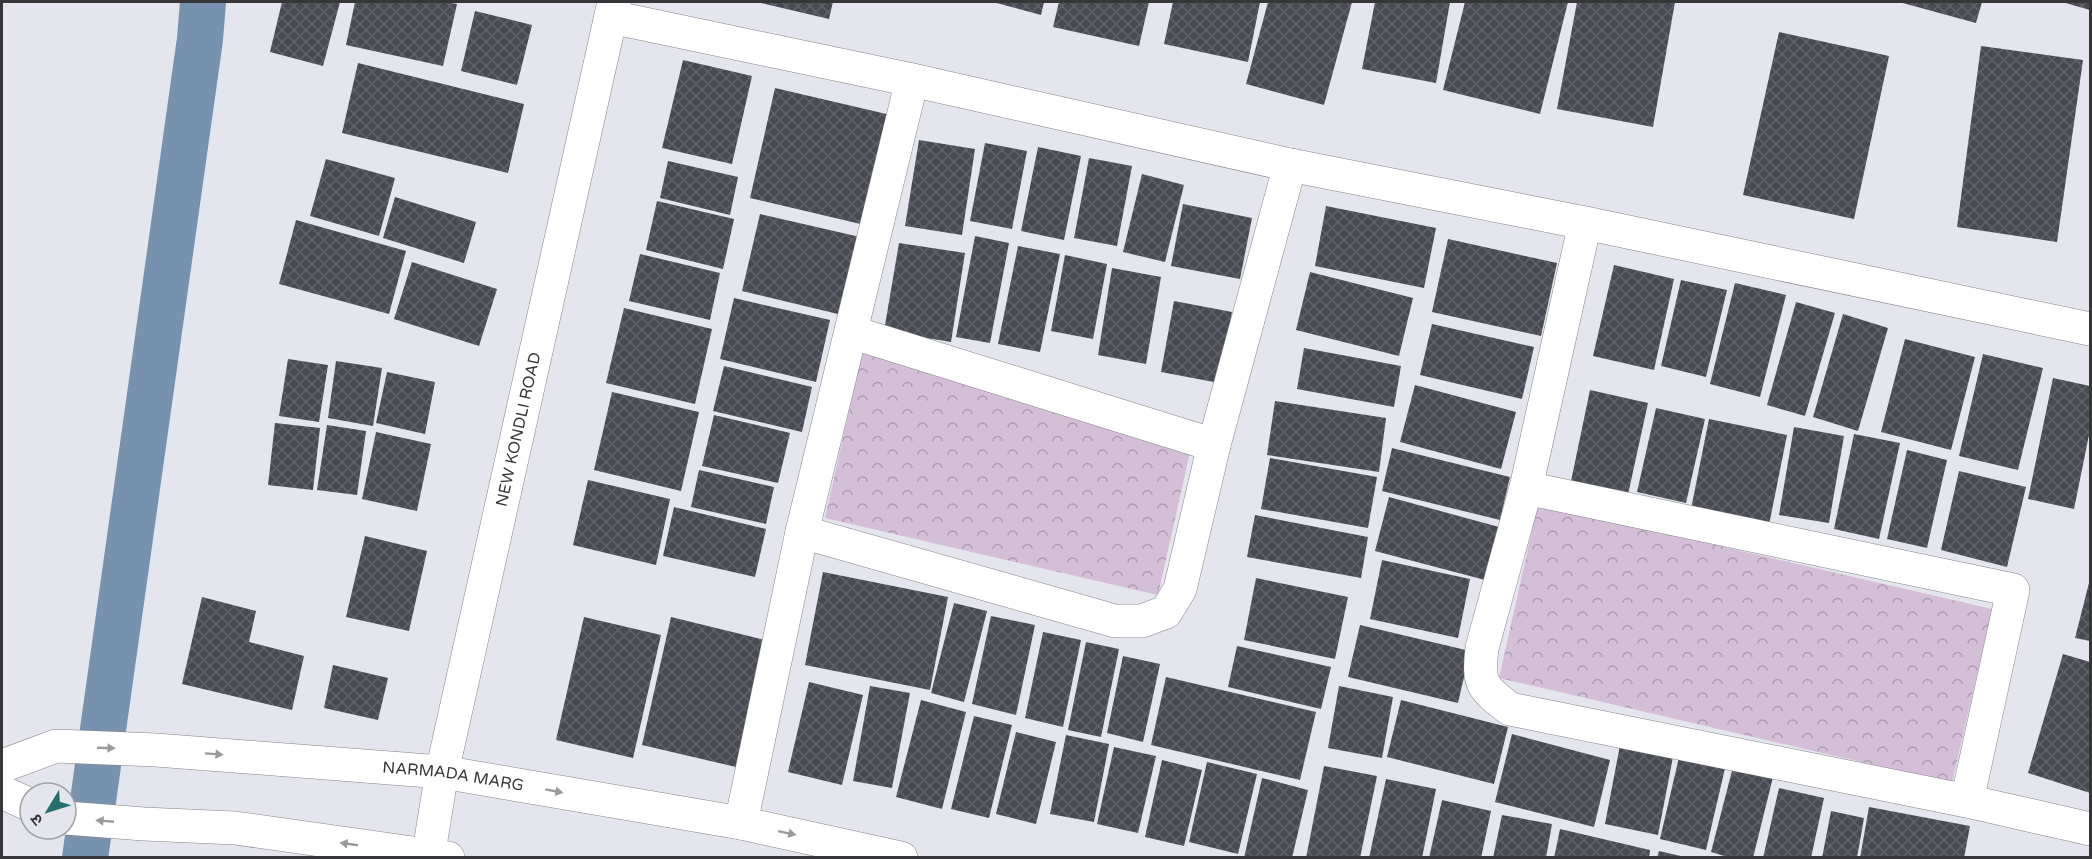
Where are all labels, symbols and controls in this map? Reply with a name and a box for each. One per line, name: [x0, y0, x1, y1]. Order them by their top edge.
street label: NEW KONDLI ROAD: [492, 350, 545, 509]
one-way arrow: [96, 743, 115, 752]
one-way arrow: [204, 749, 223, 759]
street label: NARMADA MARG: [382, 757, 525, 796]
north arrow: [18, 781, 78, 841]
one-way arrow: [544, 787, 563, 796]
text: उ: [26, 809, 48, 829]
one-way arrow: [95, 816, 114, 826]
one-way arrow: [778, 829, 797, 838]
one-way arrow: [339, 840, 358, 849]

